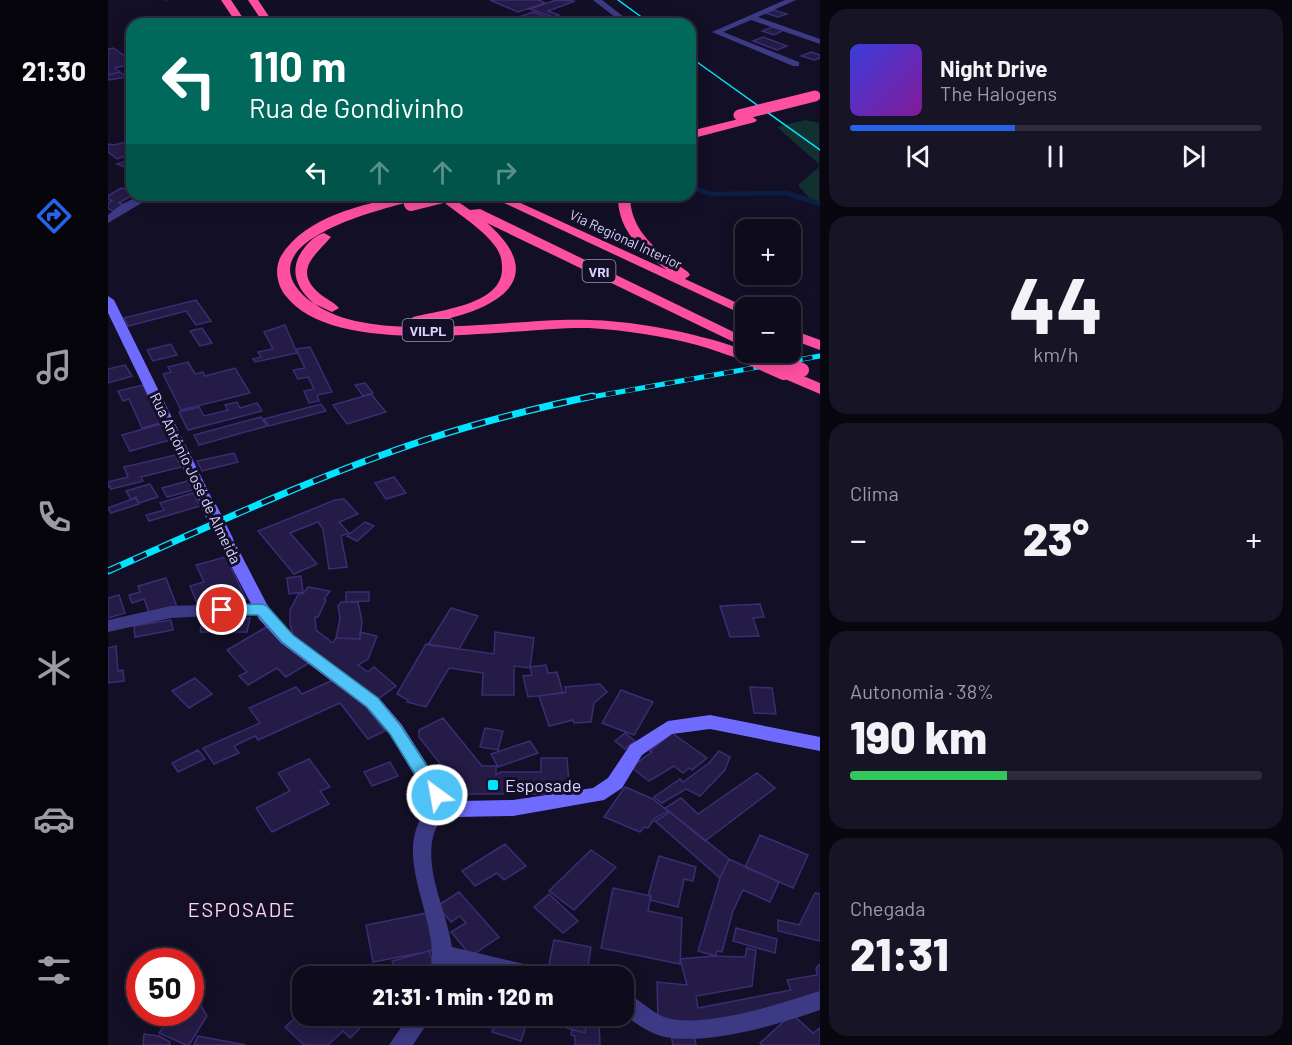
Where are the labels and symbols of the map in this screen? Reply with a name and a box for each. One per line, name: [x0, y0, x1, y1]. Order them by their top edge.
street label: Via Regional Interior: [567, 205, 685, 273]
road number: VRI: [582, 260, 616, 282]
road number: VILPL: [402, 319, 454, 341]
street label: Rua António José de Almeida: [147, 389, 245, 567]
pin: [196, 584, 247, 635]
position arrow: [405, 763, 469, 827]
place label: Esposade: [505, 774, 581, 796]
marker: Esposade: [486, 778, 500, 792]
district label: ESPOSADE: [188, 897, 296, 921]
speed limit sign: 50: [126, 948, 204, 1026]

